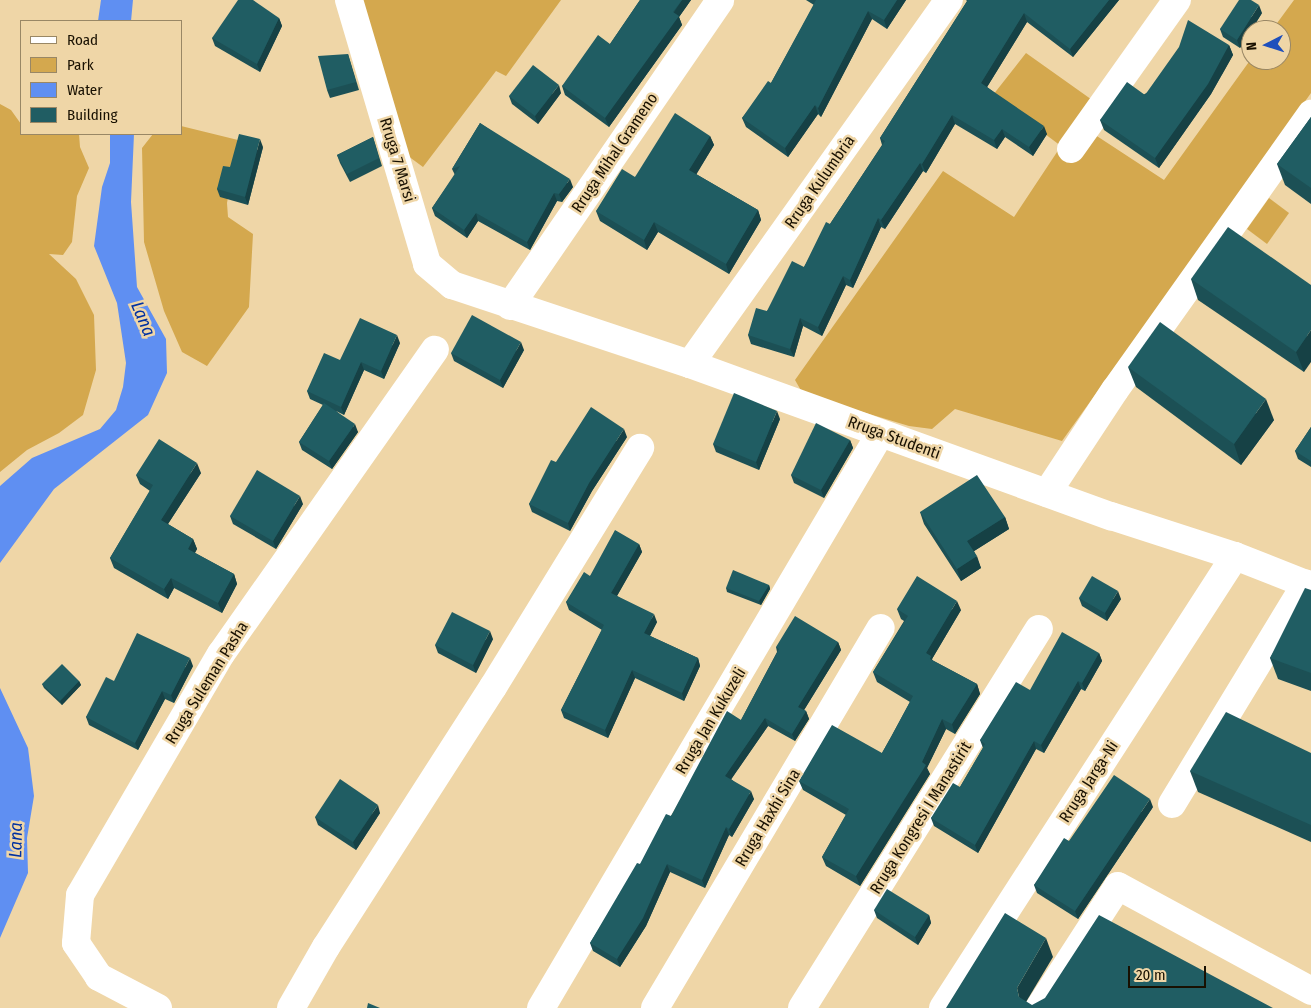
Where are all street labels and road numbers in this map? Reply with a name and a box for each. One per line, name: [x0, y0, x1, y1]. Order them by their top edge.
street label: Rruga Mihal Grameno: [568, 90, 662, 216]
street label: Rruga 7 Marsi: [375, 116, 419, 204]
street label: Rruga Kulumbria: [781, 132, 859, 232]
street label: Rruga Studenti: [845, 412, 943, 464]
street label: Rruga Suleman Pasha: [162, 618, 252, 748]
street label: Rruga Jan Kukuzeli: [672, 664, 750, 778]
street label: Rruga Kongresi I Manastirit: [866, 738, 976, 898]
street label: Rruga Jarga-Ni: [1055, 738, 1123, 826]
street label: Rruga Haxhi Sina: [731, 766, 805, 870]

